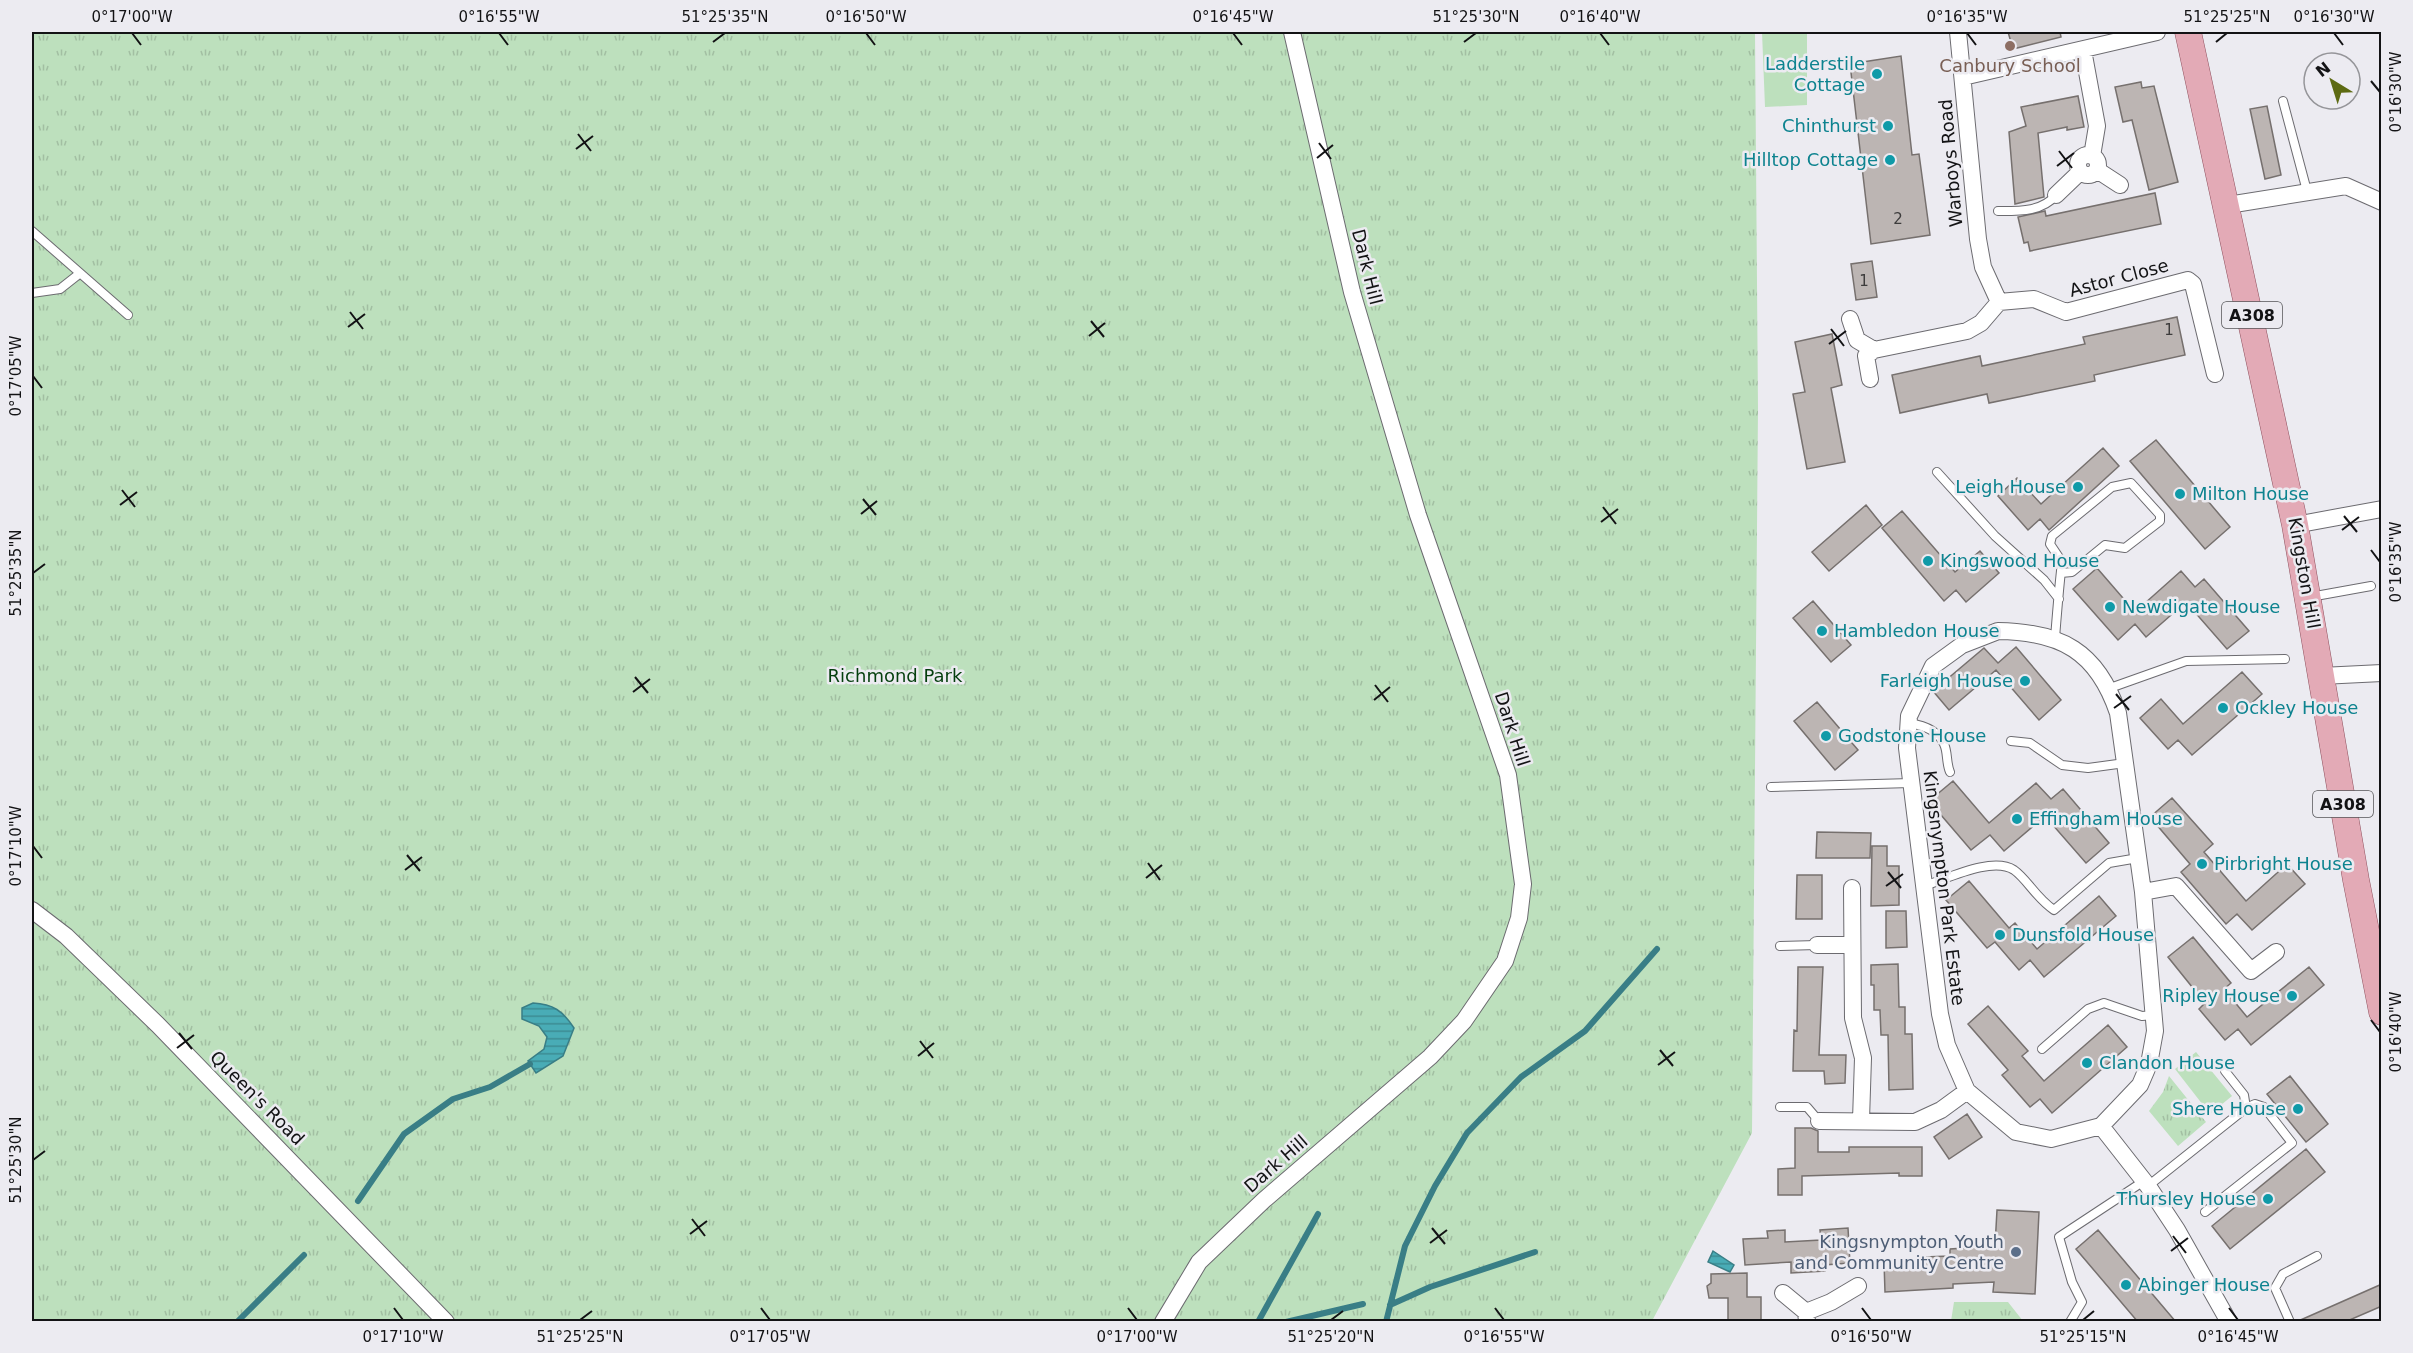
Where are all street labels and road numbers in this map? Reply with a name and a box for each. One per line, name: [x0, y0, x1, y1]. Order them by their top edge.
street label: Warboys Road: [1934, 98, 1967, 228]
street label: Dark Hill: [1348, 227, 1387, 307]
street label: Astor Close: [2067, 254, 2171, 301]
road number: A308: [2222, 302, 2282, 328]
street label: Kingston Hill: [2284, 516, 2325, 630]
street label: Dark Hill: [1491, 689, 1534, 769]
street label: Kingsnympton Park Estate: [1920, 769, 1969, 1007]
road number: A308: [2313, 791, 2373, 817]
street label: Queen's Road: [206, 1046, 309, 1149]
street label: Dark Hill: [1240, 1130, 1312, 1197]

